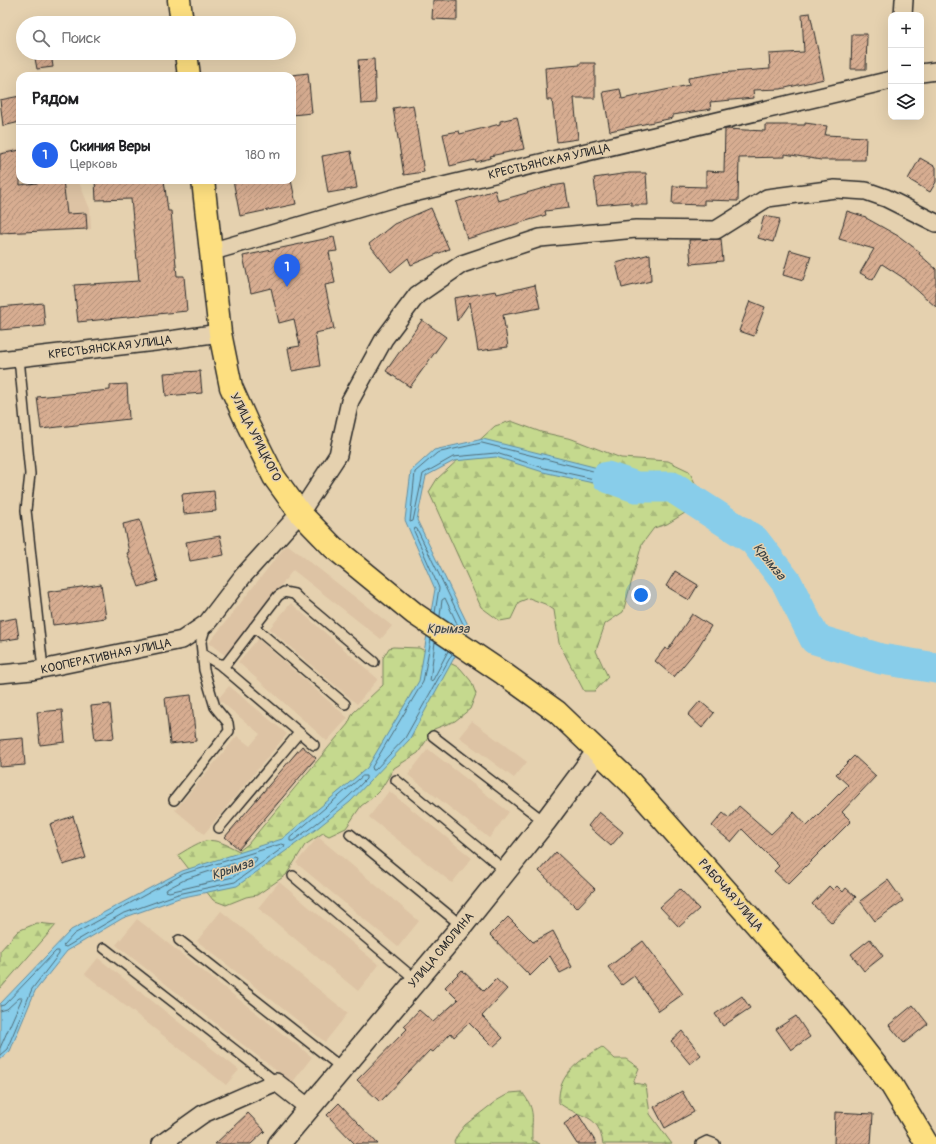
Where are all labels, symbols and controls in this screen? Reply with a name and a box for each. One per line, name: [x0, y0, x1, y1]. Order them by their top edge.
map controls: [888, 12, 924, 120]
button: +: [888, 12, 924, 48]
search box: [16, 16, 296, 60]
icon: search: [30, 27, 52, 49]
text: Поиск: [62, 29, 101, 48]
button: −: [888, 48, 924, 84]
button: layers: [888, 84, 924, 120]
text: Рядом: [32, 88, 79, 109]
text: Скиния Веры: [70, 137, 151, 156]
street label: КРЕСТЬЯНСКАЯ УЛИЦА: [487, 140, 612, 183]
text: 1: [42, 147, 48, 163]
text: 180 m: [245, 147, 280, 163]
text: Церковь: [70, 156, 118, 172]
pin: 1: [274, 254, 300, 287]
street label: КРЕСТЬЯНСКАЯ УЛИЦА: [47, 332, 173, 363]
street label: УЛИЦА УРИЦКОГО: [227, 390, 284, 484]
water label: Крымза: [750, 540, 790, 584]
your location: [631, 585, 651, 605]
water label: Крымза: [427, 621, 470, 637]
street label: КООПЕРАТИВНАЯ УЛИЦА: [40, 635, 173, 678]
water label: Крымза: [209, 854, 256, 883]
street label: РАБОЧАЯ УЛИЦА: [695, 856, 766, 935]
street label: УЛИЦА СМОЛИНА: [405, 909, 477, 991]

